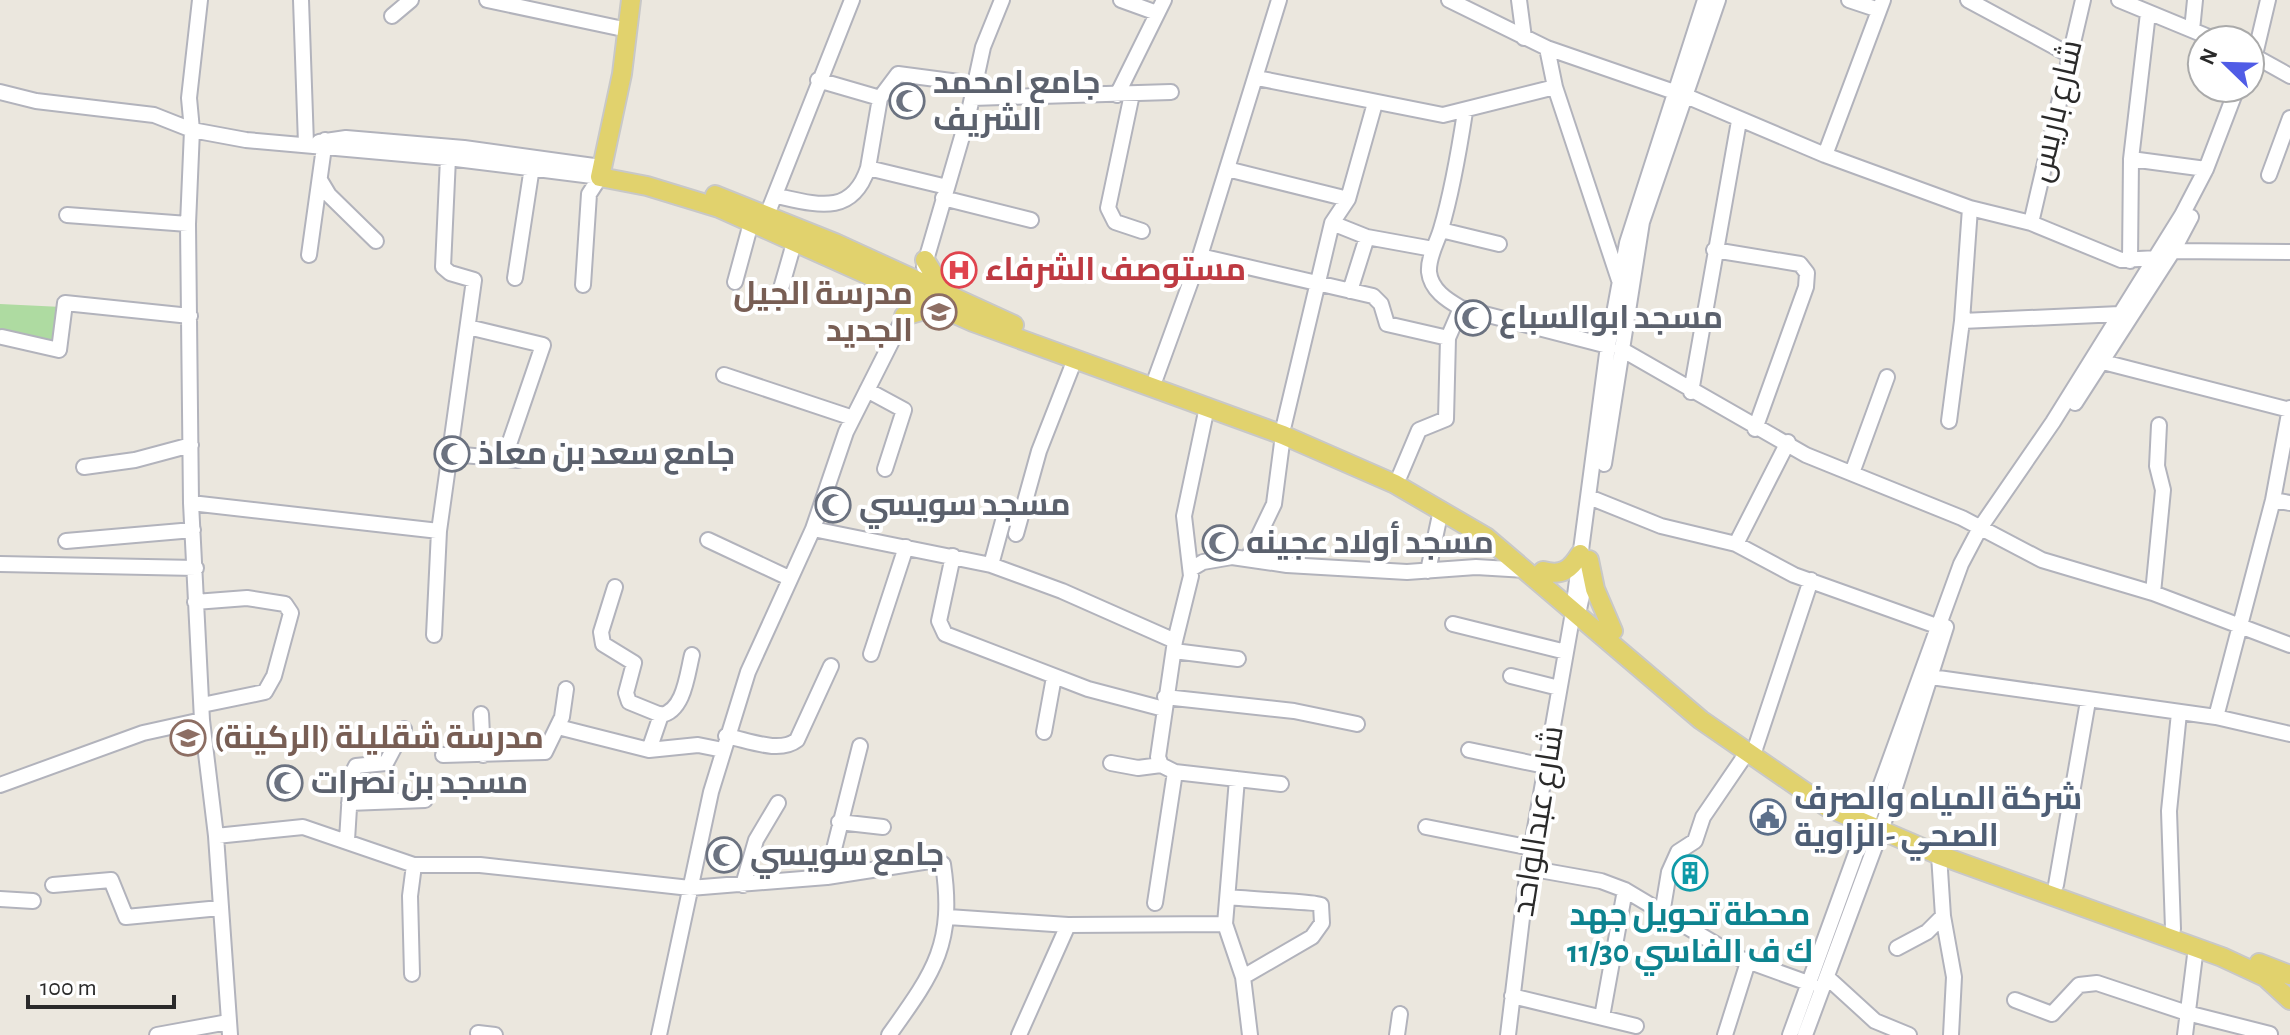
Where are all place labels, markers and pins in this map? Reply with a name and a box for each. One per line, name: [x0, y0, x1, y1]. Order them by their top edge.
place label: جامع امحمد الشريف: [933, 67, 1101, 138]
mosque icon: جامع امحمد الشريف: [888, 82, 926, 120]
hospital icon: مستوصف الشرفاء: [940, 251, 978, 289]
place label: مستوصف الشرفاء: [985, 252, 1246, 288]
place label: مدرسة الجيل الجديد: [733, 278, 913, 348]
school or university icon: مدرسة الجيل الجديد: [920, 293, 958, 331]
mosque icon: مسجد ابوالسباع: [1454, 299, 1492, 337]
place label: مسجد ابوالسباع: [1499, 302, 1723, 339]
mosque icon: جامع سعد بن معاذ: [433, 435, 471, 473]
place label: جامع سعد بن معاذ: [478, 438, 735, 475]
mosque icon: مسجد سويسي: [814, 486, 852, 524]
place label: مسجد سويسي: [859, 489, 1071, 529]
place label: مسجد أولاد عجينه: [1246, 521, 1494, 561]
mosque icon: مسجد أولاد عجينه: [1201, 524, 1239, 562]
school or university icon: مدرسة شقليلة (الركينة): [169, 719, 207, 757]
place label: مدرسة شقليلة (الركينة): [214, 720, 544, 756]
mosque icon: مسجد بن نصرات: [266, 764, 304, 802]
place label: مسجد بن نصرات: [311, 767, 528, 801]
place label: شركة المياه والصرف الصحي -الزاوية: [1794, 781, 2082, 861]
public building icon: شركة المياه والصرف الصحي -الزاوية: [1749, 798, 1787, 836]
mosque icon: جامع سويسي: [705, 836, 743, 874]
place label: جامع سويسي: [750, 839, 944, 879]
building icon: محطة تحويل جهد 11/30 ك ف الفاسي: [1671, 854, 1709, 892]
place label: محطة تحويل جهد 11/30 ك ف الفاسي: [1567, 899, 1813, 976]

